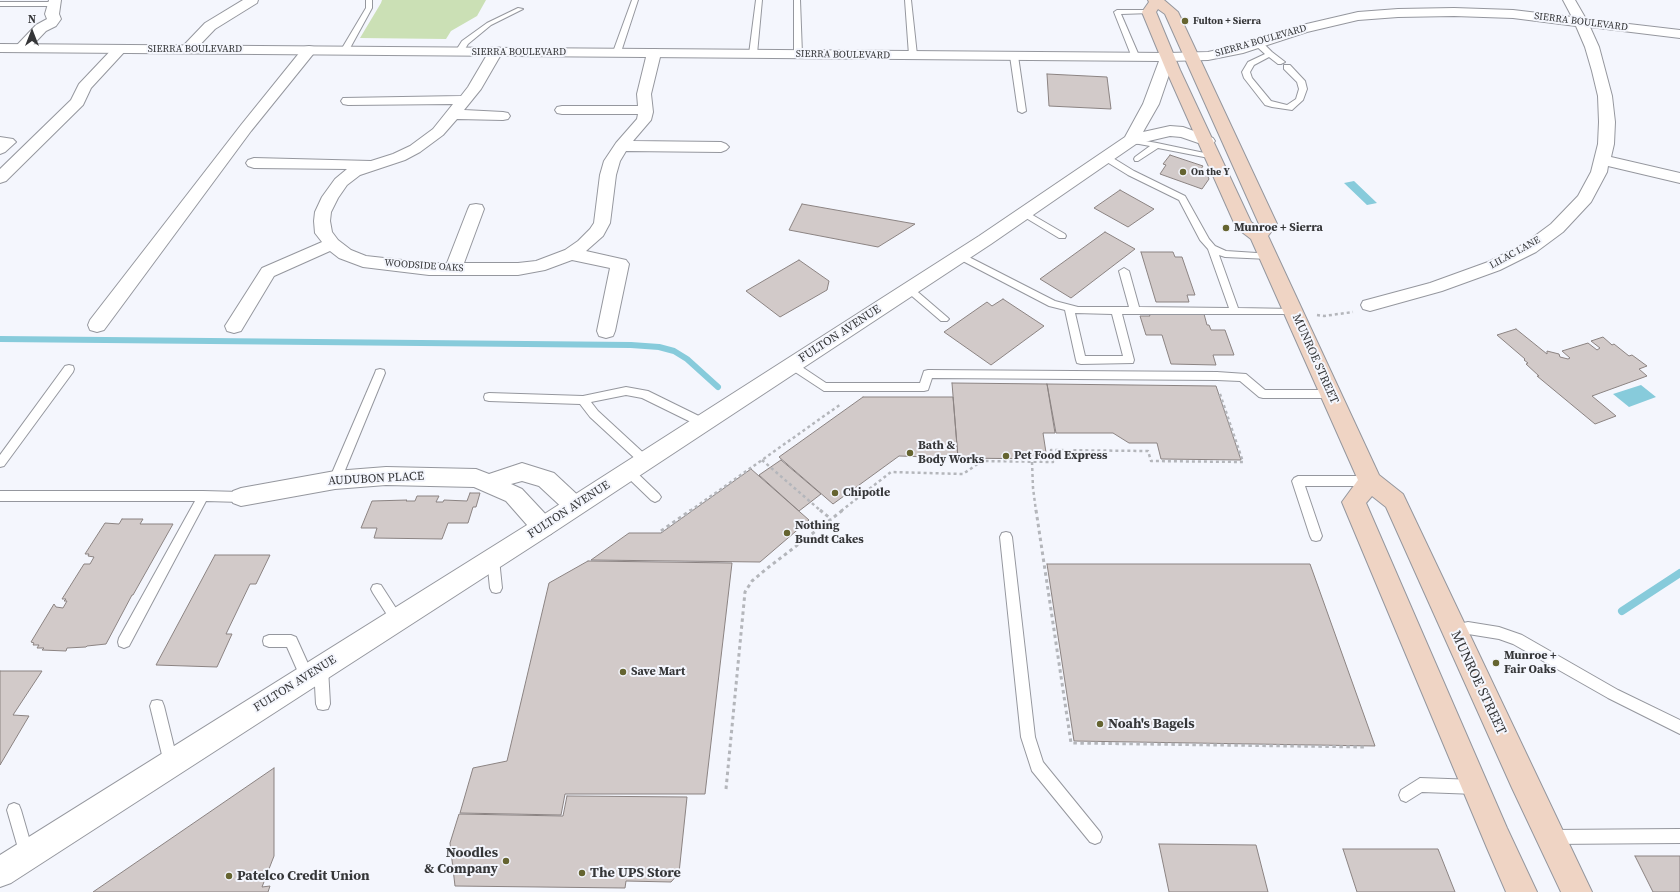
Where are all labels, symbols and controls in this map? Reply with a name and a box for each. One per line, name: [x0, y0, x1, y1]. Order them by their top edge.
street label: SIERRA BOULEVARD: [1533, 10, 1629, 34]
north arrow: [12, 12, 52, 52]
text: N: [28, 12, 36, 27]
place label: Fulton + Sierra: [1193, 15, 1261, 27]
marker: Fulton + Sierra: [1180, 16, 1190, 26]
street label: SIERRA BOULEVARD: [1214, 22, 1308, 60]
street label: SIERRA BOULEVARD: [148, 43, 242, 55]
street label: SIERRA BOULEVARD: [472, 46, 566, 58]
street label: SIERRA BOULEVARD: [796, 48, 890, 62]
place label: On the Y: [1191, 166, 1230, 178]
marker: On the Y: [1178, 167, 1188, 177]
place label: Munroe + Sierra: [1234, 221, 1323, 235]
marker: Munroe + Sierra: [1221, 223, 1231, 233]
street label: LILAC LANE: [1488, 234, 1542, 272]
street label: WOODSIDE OAKS: [384, 257, 464, 275]
street label: FULTON AVENUE: [796, 302, 884, 366]
street label: MUNROE STREET: [1289, 312, 1341, 406]
place label: Bath & Body Works: [918, 439, 984, 467]
marker: Bath & Body Works: [905, 448, 915, 458]
place label: Pet Food Express: [1014, 449, 1107, 463]
marker: Pet Food Express: [1001, 451, 1011, 461]
street label: AUDUBON PLACE: [328, 469, 424, 489]
street label: FULTON AVENUE: [525, 478, 613, 542]
place label: Chipotle: [843, 486, 890, 500]
marker: Chipotle: [830, 488, 840, 498]
place label: Nothing Bundt Cakes: [795, 519, 864, 547]
marker: Nothing Bundt Cakes: [782, 528, 792, 538]
street label: MUNROE STREET: [1447, 628, 1509, 738]
place label: Munroe + Fair Oaks: [1504, 649, 1557, 677]
street label: FULTON AVENUE: [251, 653, 339, 715]
marker: Munroe + Fair Oaks: [1491, 658, 1501, 668]
place label: Save Mart: [631, 665, 685, 679]
marker: Save Mart: [618, 667, 628, 677]
place label: Noah's Bagels: [1108, 716, 1195, 732]
marker: Noah's Bagels: [1095, 719, 1105, 729]
place label: Noodles & Company: [424, 845, 498, 878]
marker: Noodles & Company: [501, 856, 511, 866]
place label: The UPS Store: [590, 865, 681, 881]
place label: Patelco Credit Union: [237, 868, 370, 884]
marker: The UPS Store: [577, 868, 587, 878]
marker: Patelco Credit Union: [224, 871, 234, 881]

